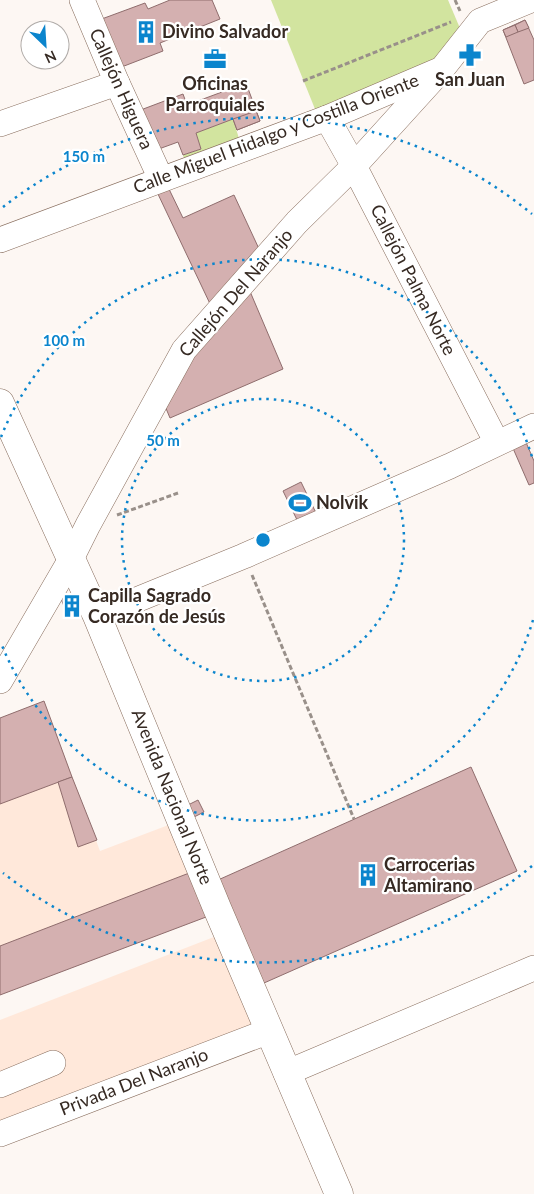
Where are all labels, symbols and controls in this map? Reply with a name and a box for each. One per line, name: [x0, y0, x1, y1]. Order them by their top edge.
building icon: Divino Salvador: [133, 19, 159, 45]
north arrow: [20, 20, 70, 70]
place label: Divino Salvador: [162, 20, 288, 42]
street label: Callejón Higuera: [85, 25, 158, 153]
pharmacy icon: San Juan: [457, 42, 483, 68]
office icon: Oficinas Parroquiales: [202, 46, 228, 72]
text: N: [42, 47, 59, 67]
street label: Calle Miguel Hidalgo y Costilla Oriente: [130, 68, 421, 198]
place label: San Juan: [435, 68, 505, 90]
place label: Oficinas Parroquiales: [165, 72, 265, 115]
text: 150 m: [63, 147, 105, 165]
street label: Callejón Palma Norte: [366, 200, 461, 359]
street label: Callejón Del Naranjo: [174, 224, 297, 361]
text: 100 m: [43, 331, 85, 349]
text: 50 m: [146, 431, 180, 449]
sports icon: Nolvik: [287, 490, 313, 516]
place label: Nolvik: [316, 491, 368, 513]
centre of rings: [254, 531, 272, 549]
place label: Capilla Sagrado Corazón de Jesús: [88, 584, 226, 627]
building icon: Capilla Sagrado Corazón de Jesús: [59, 593, 85, 619]
street label: Avenida Nacional Norte: [128, 706, 218, 888]
place label: Carrocerias Altamirano: [383, 853, 475, 896]
building icon: Carrocerias Altamirano: [355, 862, 381, 888]
street label: Privada Del Naranjo: [56, 1043, 211, 1120]

